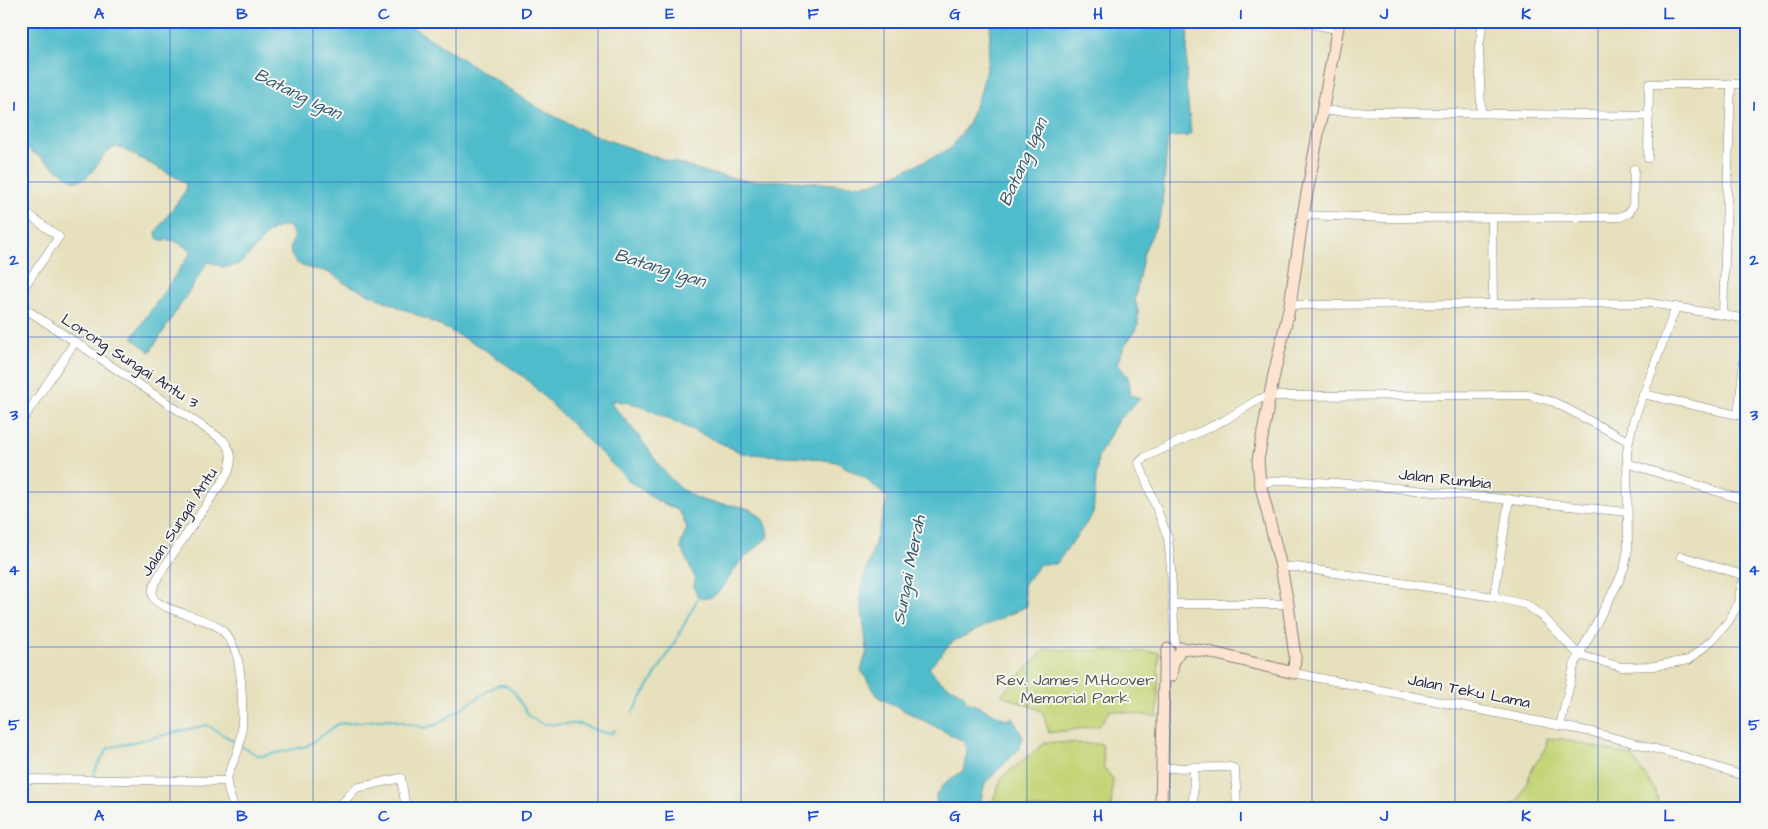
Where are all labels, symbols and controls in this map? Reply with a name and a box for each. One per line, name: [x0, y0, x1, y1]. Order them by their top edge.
text: A: [94, 3, 105, 25]
text: B: [236, 3, 248, 25]
text: C: [378, 3, 390, 25]
text: D: [522, 3, 533, 25]
text: E: [665, 3, 675, 25]
text: F: [807, 3, 819, 25]
text: G: [949, 3, 961, 25]
text: H: [1093, 3, 1103, 25]
text: I: [1240, 3, 1242, 25]
text: J: [1379, 3, 1389, 25]
text: K: [1521, 3, 1531, 25]
text: L: [1663, 3, 1675, 25]
water label: Batang Igan: [250, 62, 348, 128]
text: 1: [13, 95, 16, 117]
text: 1: [1753, 95, 1756, 117]
water label: Batang Igan: [992, 112, 1055, 210]
water label: Batang Igan: [611, 242, 711, 295]
text: 2: [8, 249, 19, 271]
text: 2: [1748, 249, 1759, 271]
street label: Lorong Sungai Antu 3: [57, 308, 203, 415]
text: 3: [9, 404, 19, 426]
text: 3: [1749, 404, 1759, 426]
street label: Jalan Sungai Antu: [135, 463, 223, 581]
street label: Jalan Rumbia: [1398, 463, 1492, 495]
water label: Sungai Merah: [886, 512, 933, 627]
text: 4: [9, 559, 20, 581]
text: 4: [1749, 559, 1760, 581]
street label: Jalan Teku Lama: [1406, 668, 1532, 714]
park label: Rev. James M.Hoover Memorial Park: [996, 669, 1154, 709]
text: 5: [8, 714, 20, 736]
text: 5: [1748, 714, 1760, 736]
text: A: [94, 805, 105, 827]
text: B: [236, 805, 248, 827]
text: C: [378, 805, 390, 827]
text: D: [522, 805, 533, 827]
text: E: [665, 805, 675, 827]
text: F: [807, 805, 819, 827]
text: G: [949, 805, 961, 827]
text: H: [1093, 805, 1103, 827]
text: I: [1240, 805, 1242, 827]
text: J: [1379, 805, 1389, 827]
text: K: [1521, 805, 1531, 827]
text: L: [1663, 805, 1675, 827]

